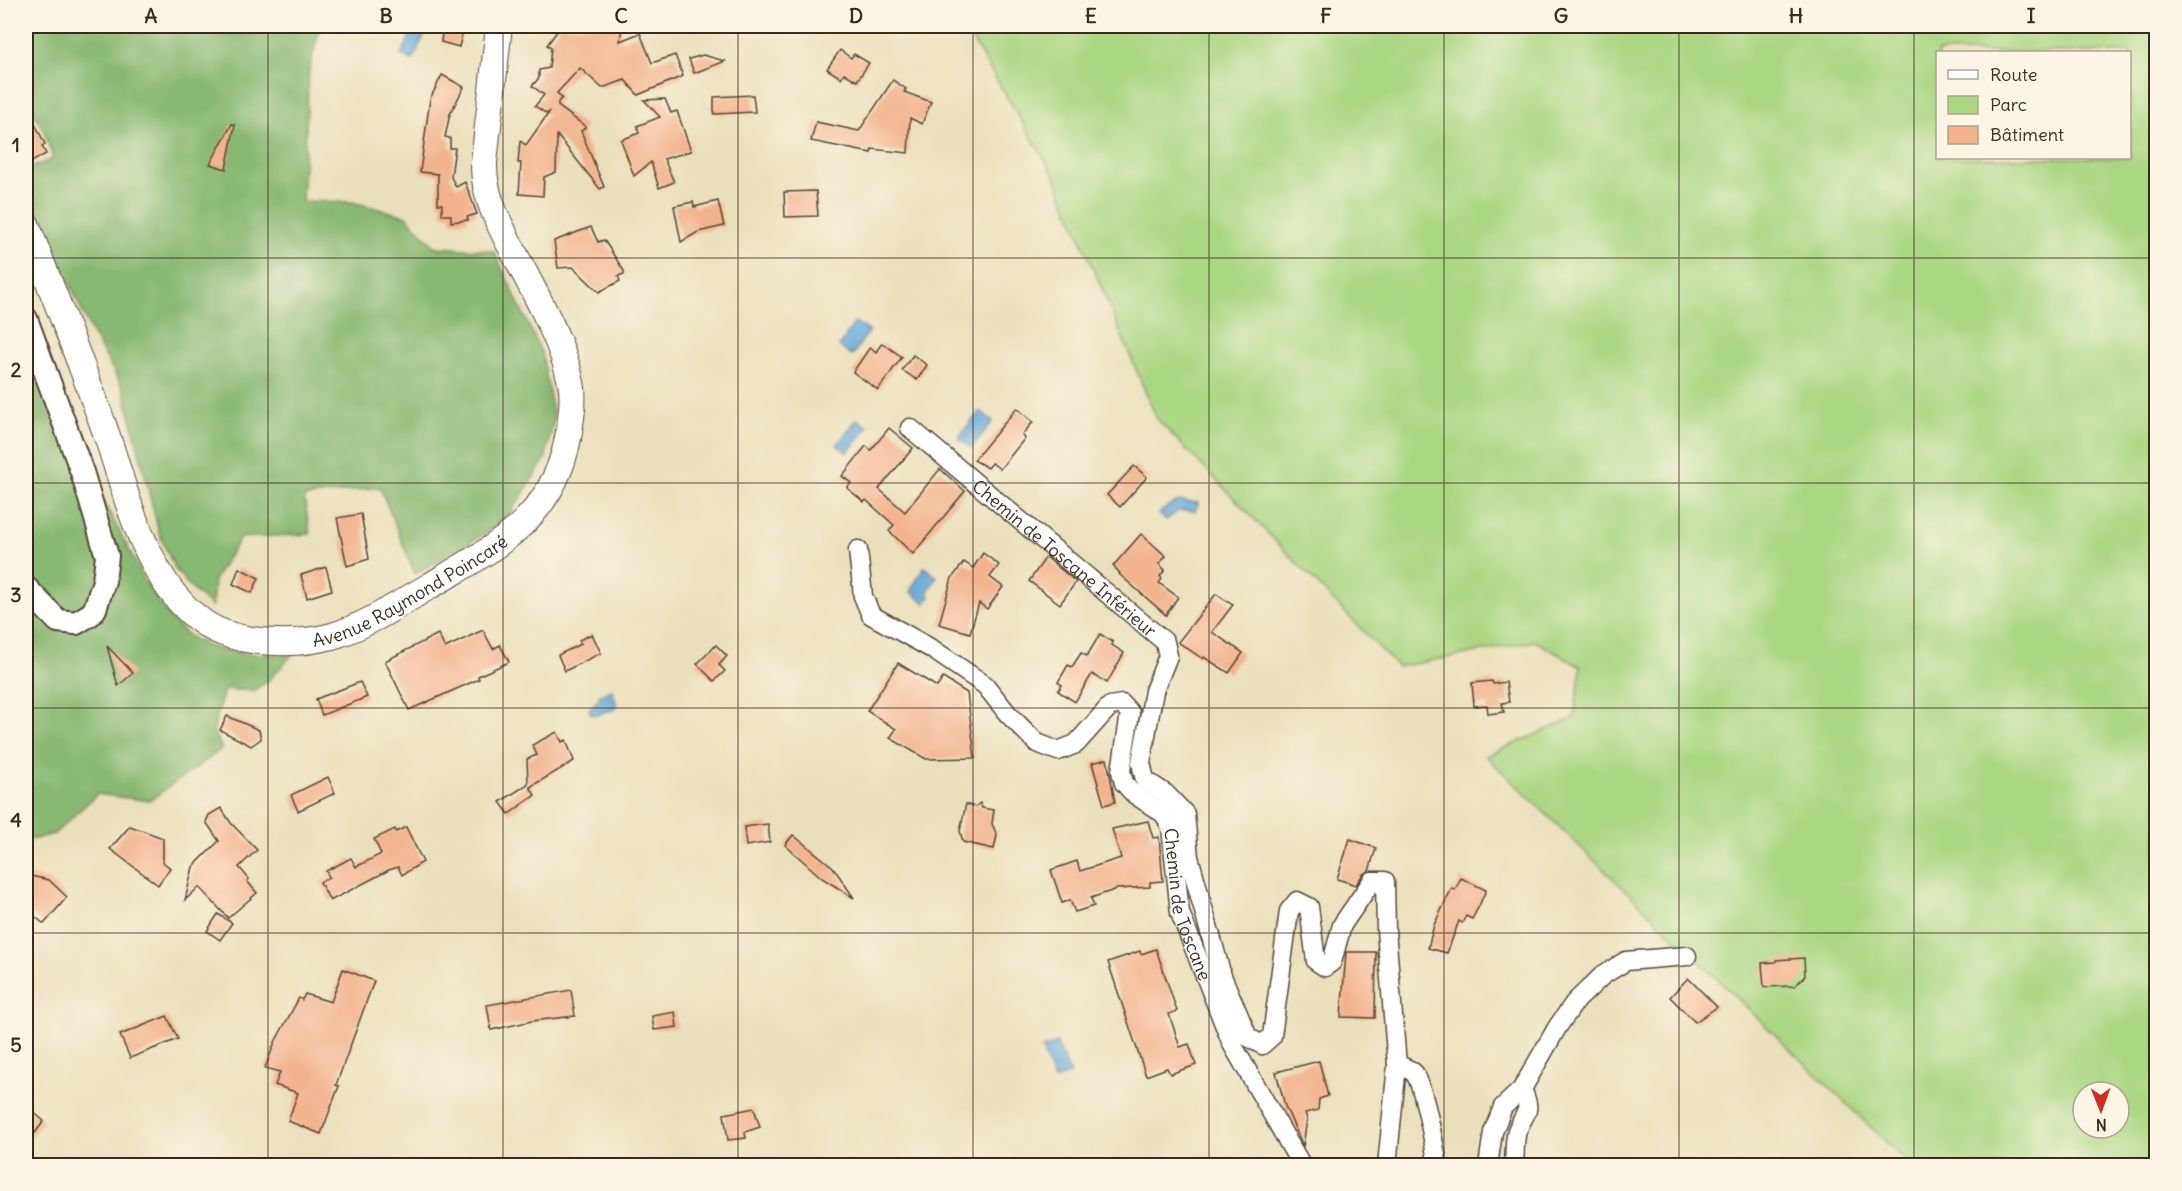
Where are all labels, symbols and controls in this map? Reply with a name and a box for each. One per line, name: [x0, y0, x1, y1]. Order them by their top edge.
text: A: [145, 3, 158, 28]
text: B: [379, 3, 393, 28]
text: C: [614, 3, 628, 28]
text: D: [849, 3, 863, 28]
text: E: [1085, 3, 1097, 28]
text: F: [1320, 3, 1332, 28]
text: G: [1554, 3, 1568, 28]
text: H: [1789, 3, 1803, 28]
text: I: [2027, 3, 2036, 28]
legend: [1936, 51, 2131, 159]
text: Route: [1990, 63, 2038, 86]
text: Parc: [1990, 93, 2027, 116]
text: Bâtiment: [1990, 123, 2064, 146]
text: 1: [12, 132, 20, 157]
text: 2: [11, 357, 22, 382]
street label: Chemin de Toscane Inférieur: [968, 474, 1162, 642]
street label: Avenue Raymond Poincaré: [311, 529, 512, 651]
text: 3: [10, 582, 22, 607]
text: 4: [10, 807, 22, 832]
street label: Chemin de Toscane: [1160, 827, 1217, 984]
text: 5: [10, 1032, 22, 1057]
north arrow: [2071, 1080, 2131, 1140]
text: N: [2096, 1115, 2107, 1135]

